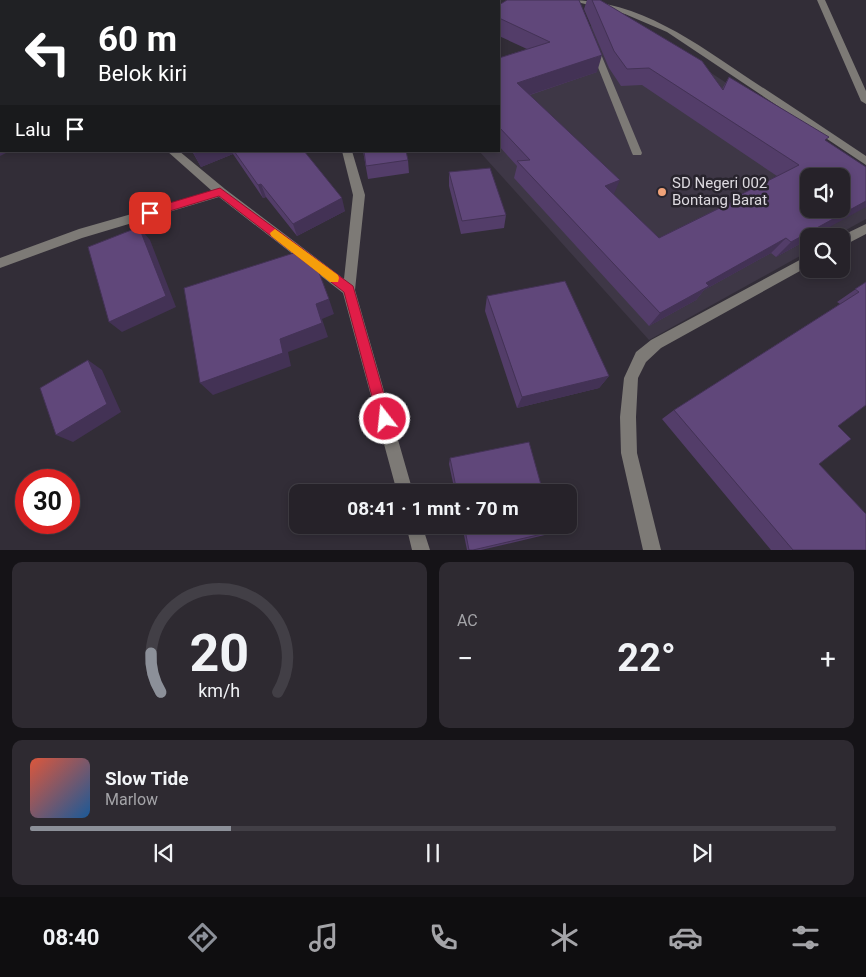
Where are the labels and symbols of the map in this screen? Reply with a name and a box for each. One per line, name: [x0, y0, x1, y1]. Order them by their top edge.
place label: SD Negeri 002 Bontang Barat: [672, 174, 767, 209]
marker: SD Negeri 002 Bontang Barat: [656, 186, 668, 198]
pin: [129, 192, 171, 234]
position arrow: [358, 392, 410, 444]
speed limit sign: 30: [15, 469, 80, 534]

